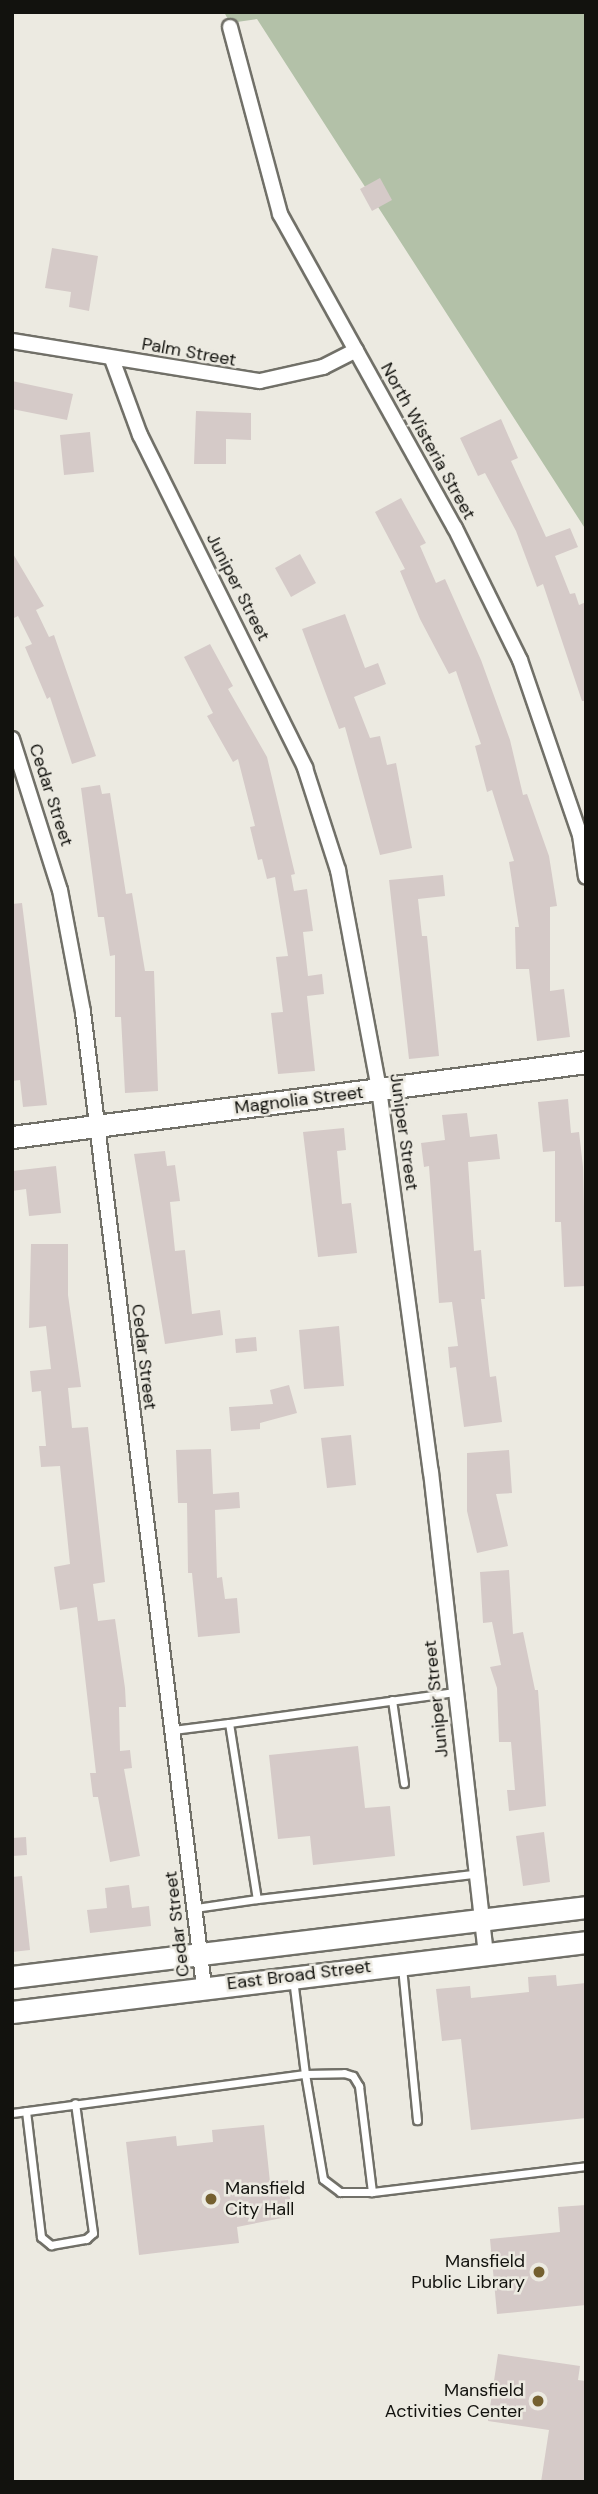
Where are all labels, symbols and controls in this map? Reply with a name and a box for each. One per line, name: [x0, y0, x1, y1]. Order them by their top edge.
street label: Palm Street: [140, 333, 238, 371]
street label: North Wisteria Street: [376, 359, 480, 523]
street label: Juniper Street: [202, 530, 274, 644]
street label: Cedar Street: [24, 741, 78, 849]
street label: Juniper Street: [385, 1072, 423, 1192]
street label: Magnolia Street: [233, 1081, 365, 1119]
street label: Cedar Street: [127, 1303, 161, 1411]
street label: Juniper Street: [419, 1639, 453, 1759]
street label: Cedar Street: [160, 1870, 194, 1978]
street label: East Broad Street: [226, 1955, 372, 1995]
place label: Mansfield City Hall: [225, 2178, 305, 2220]
marker: Mansfield City Hall: [203, 2191, 219, 2207]
place label: Mansfield Public Library: [411, 2251, 525, 2294]
marker: Mansfield Public Library: [531, 2264, 547, 2280]
place label: Mansfield Activities Center: [385, 2380, 524, 2422]
marker: Mansfield Activities Center: [530, 2393, 546, 2409]

